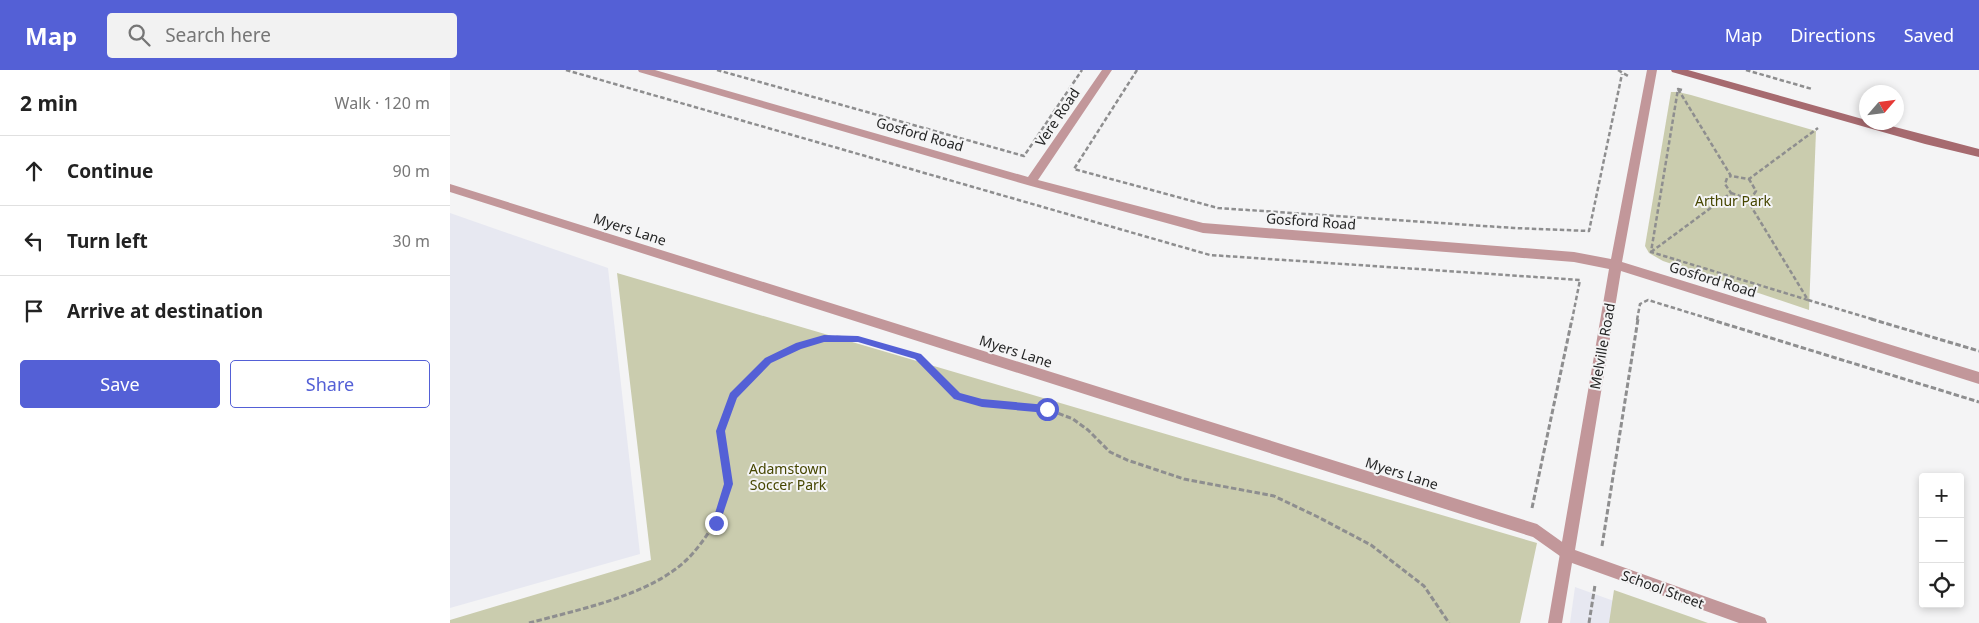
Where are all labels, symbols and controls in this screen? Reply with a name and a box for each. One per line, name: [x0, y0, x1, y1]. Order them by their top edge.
search box: [107, 13, 457, 58]
text: Map: [25, 19, 77, 52]
icon: search: [125, 21, 153, 49]
text: Search here: [165, 22, 271, 48]
text: Map: [1725, 23, 1762, 47]
text: Directions: [1790, 23, 1876, 47]
text: Saved: [1904, 23, 1954, 47]
street label: Vere Road: [1030, 84, 1084, 150]
north arrow: [1859, 85, 1904, 130]
text: 2 min: [20, 89, 78, 117]
text: Walk · 120 m: [335, 92, 430, 114]
street label: Gosford Road: [874, 112, 966, 156]
icon: ahead: [20, 157, 48, 185]
text: Continue: [67, 158, 153, 184]
text: 90 m: [393, 160, 430, 182]
park label: Arthur Park: [1695, 191, 1772, 210]
street label: Myers Lane: [591, 208, 669, 250]
street label: Gosford Road: [1265, 208, 1357, 234]
icon: left: [20, 227, 48, 255]
text: Turn left: [67, 228, 148, 254]
text: 30 m: [393, 230, 430, 252]
street label: Gosford Road: [1667, 257, 1759, 301]
icon: arrive: [20, 297, 48, 325]
text: Arrive at destination: [67, 298, 263, 324]
street label: Melville Road: [1585, 301, 1619, 391]
street label: Myers Lane: [977, 330, 1055, 372]
button: Save: [20, 360, 220, 408]
button: Share: [230, 360, 430, 408]
route start: [1036, 398, 1059, 421]
street label: Myers Lane: [1363, 452, 1441, 494]
park label: Adamstown Soccer Park: [749, 459, 827, 494]
map controls: [1919, 473, 1964, 608]
button: +: [1919, 473, 1964, 518]
route end: [705, 512, 728, 535]
button: −: [1919, 518, 1964, 563]
button: locate: [1919, 563, 1964, 608]
street label: School Street: [1619, 565, 1707, 613]

